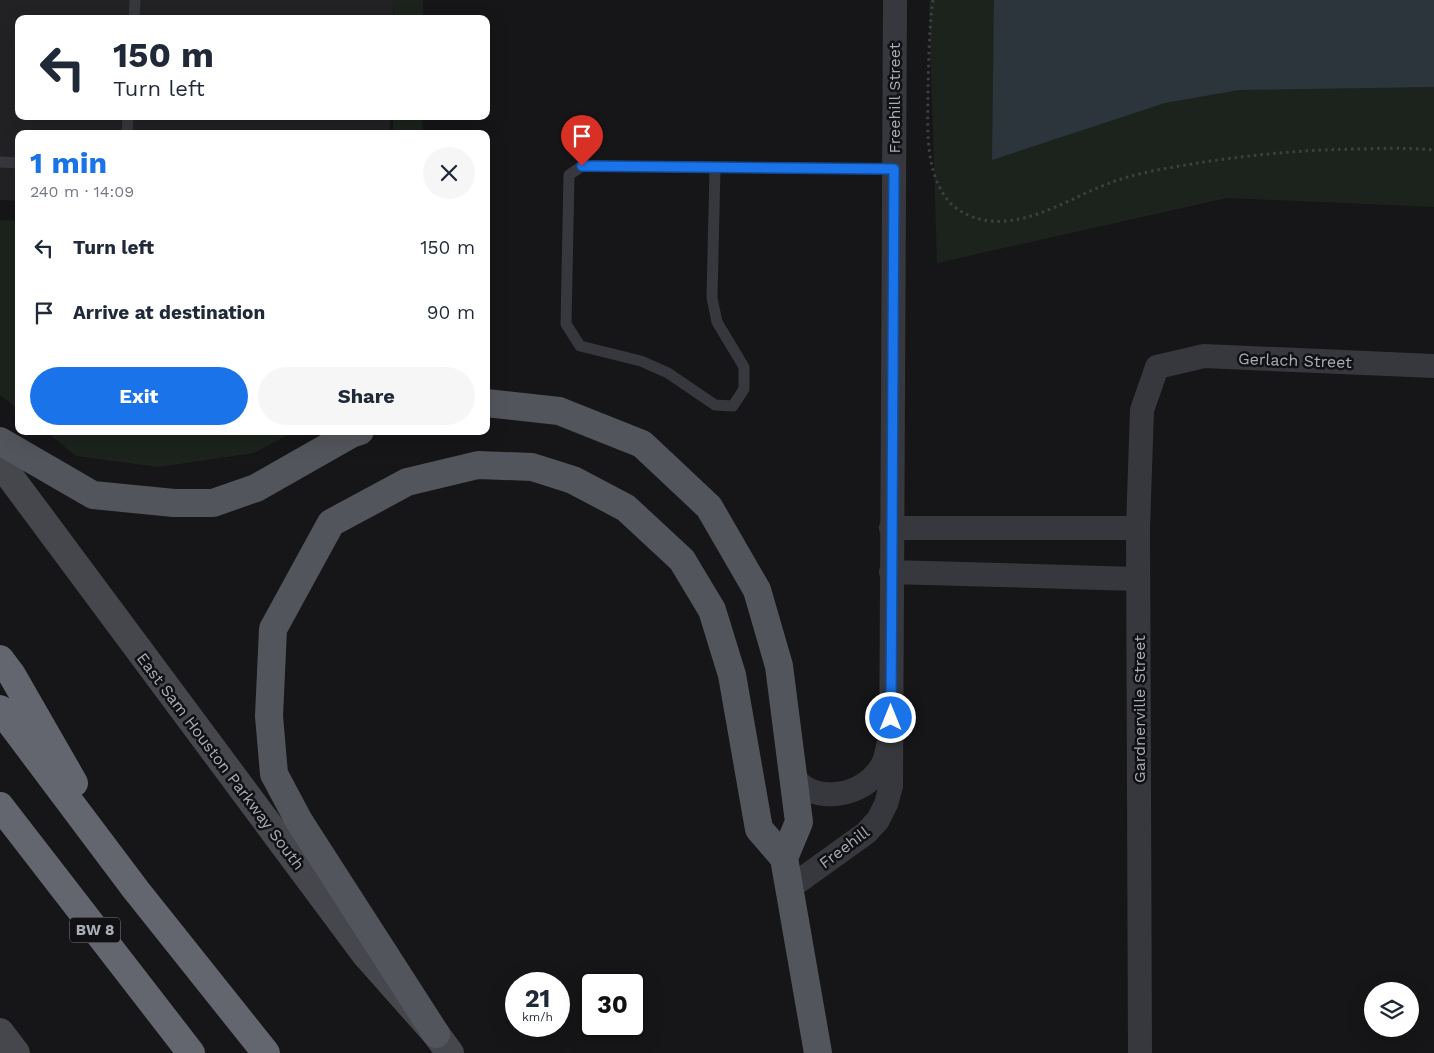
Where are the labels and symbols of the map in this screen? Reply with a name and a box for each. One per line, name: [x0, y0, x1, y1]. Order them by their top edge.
street label: Freehill Street: [885, 42, 904, 153]
pin: [561, 115, 603, 166]
street label: Gerlach Street: [1238, 349, 1352, 372]
street label: Gardnerville Street: [1130, 635, 1149, 783]
street label: East Sam Houston Parkway South: [133, 649, 308, 874]
position arrow: [864, 691, 916, 743]
street label: Freehill: [816, 822, 873, 872]
road number: BW 8: [70, 918, 120, 942]
speed limit sign: 30: [580, 972, 645, 1037]

